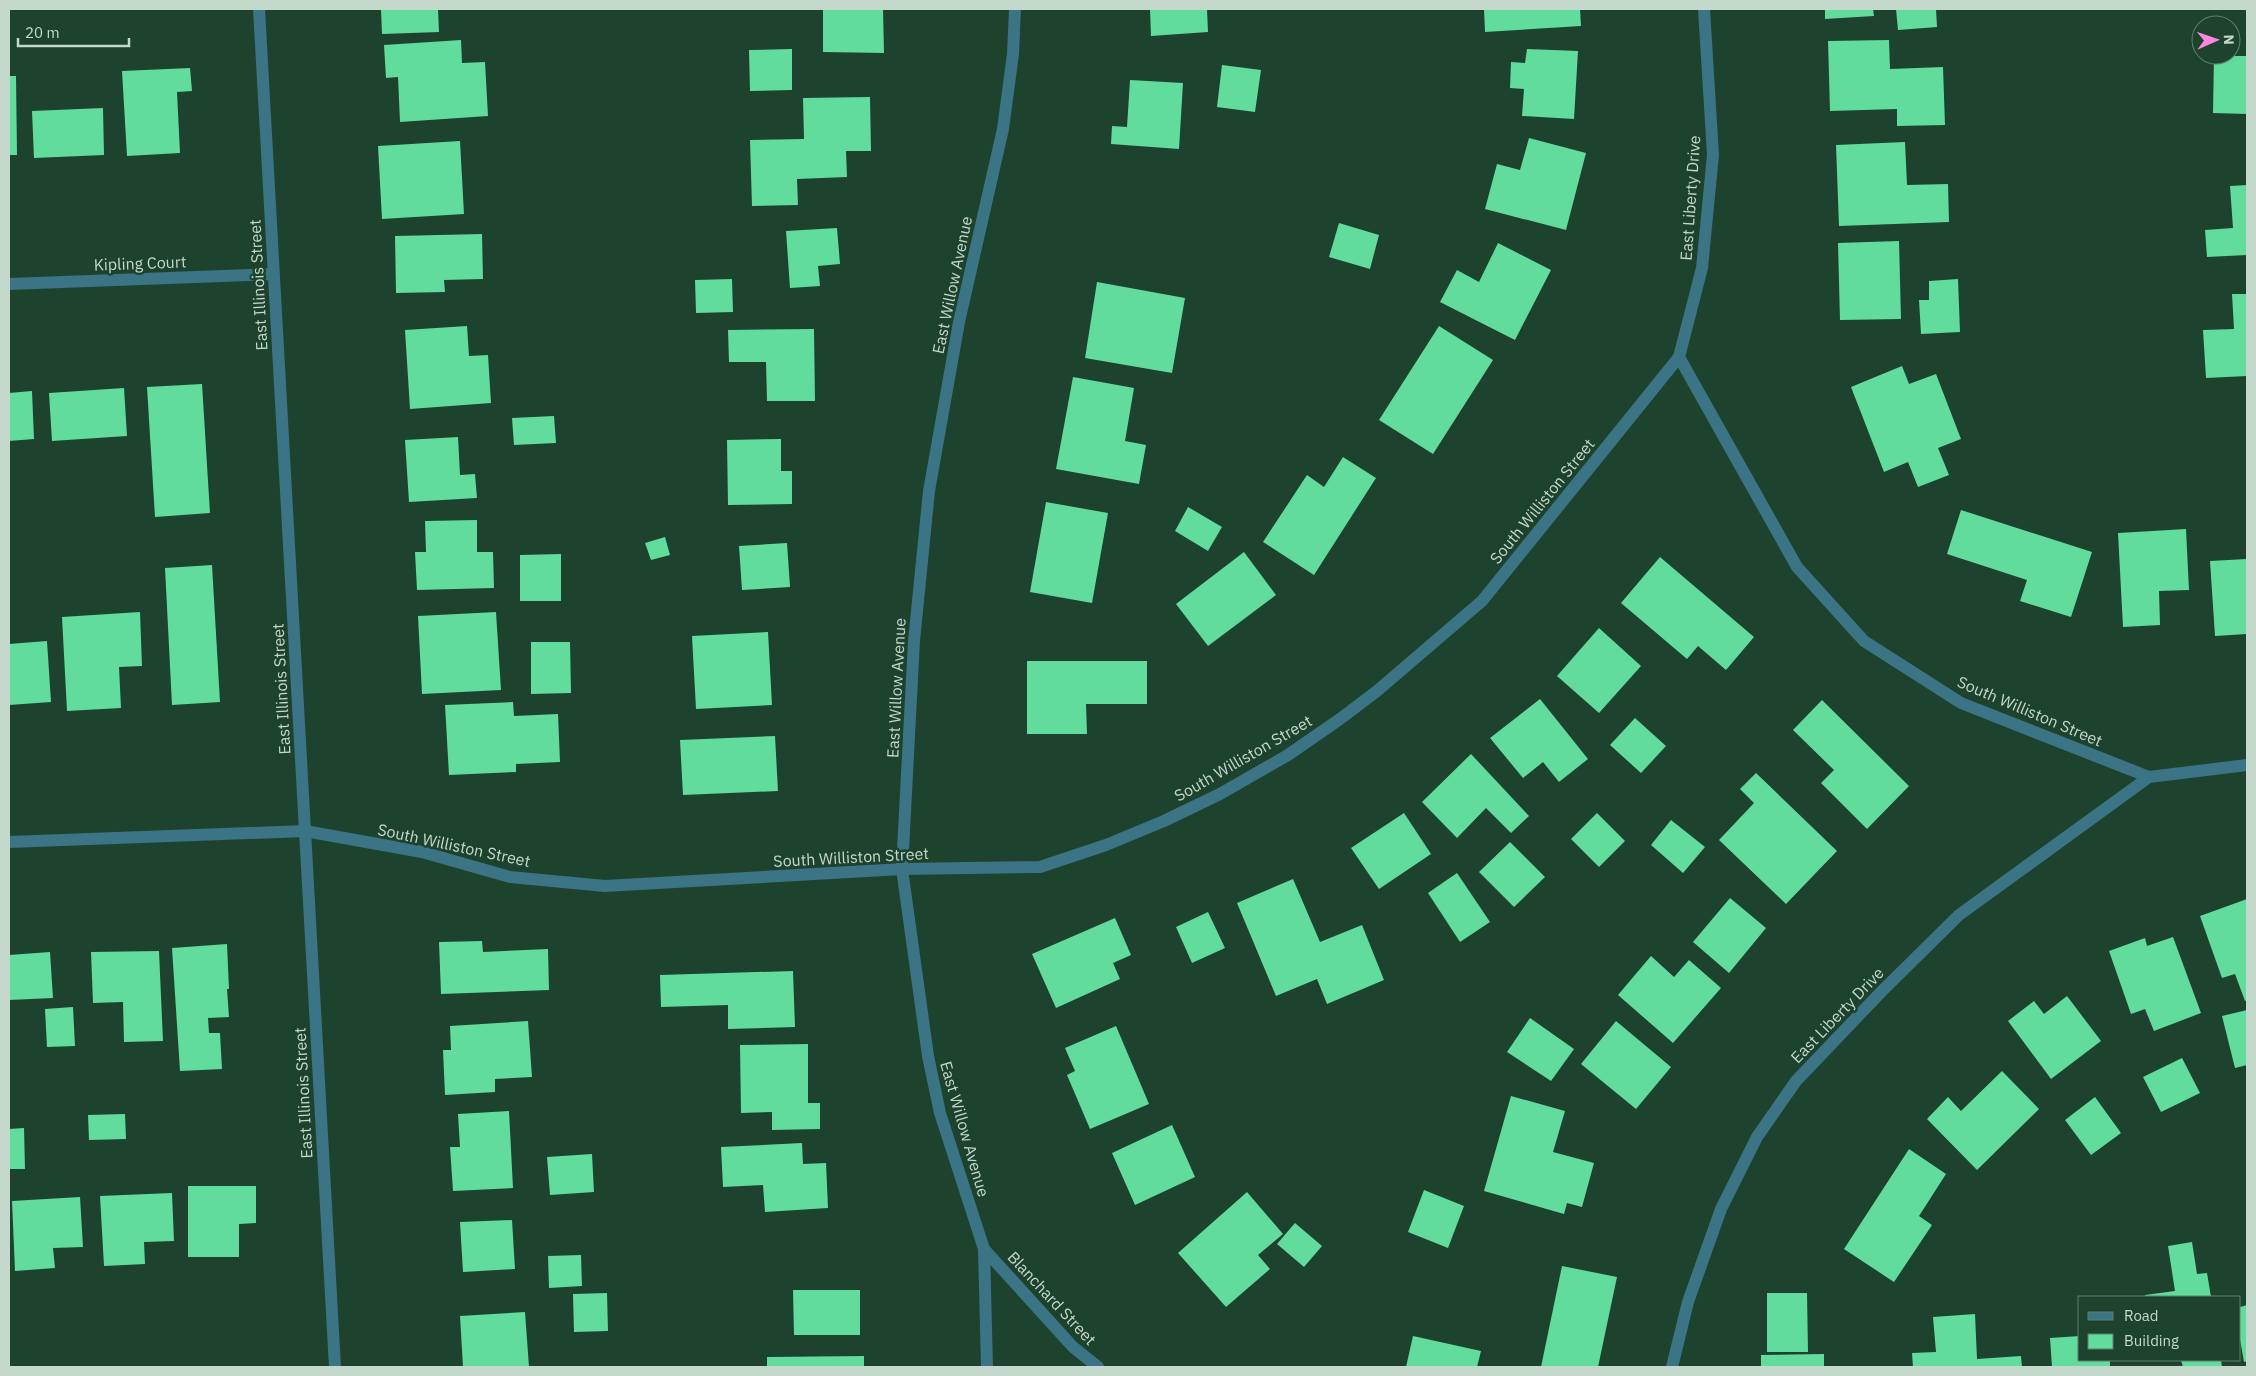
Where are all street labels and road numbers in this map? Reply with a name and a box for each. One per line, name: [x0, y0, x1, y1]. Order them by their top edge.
street label: East Liberty Drive: [1676, 135, 1704, 261]
street label: East Willow Avenue: [928, 214, 976, 356]
street label: East Illinois Street: [245, 219, 271, 351]
street label: Kipling Court: [93, 251, 187, 275]
street label: South Williston Street: [1485, 434, 1599, 568]
street label: East Willow Avenue: [882, 617, 910, 759]
street label: East Illinois Street: [268, 623, 294, 755]
street label: South Williston Street: [1954, 671, 2106, 751]
street label: South Williston Street: [1171, 710, 1315, 806]
street label: South Williston Street: [376, 819, 532, 871]
street label: South Williston Street: [773, 843, 929, 871]
street label: East Liberty Drive: [1786, 963, 1888, 1067]
street label: East Illinois Street: [290, 1027, 316, 1159]
street label: East Willow Avenue: [936, 1059, 994, 1199]
street label: Blanchard Street: [1003, 1247, 1101, 1349]

